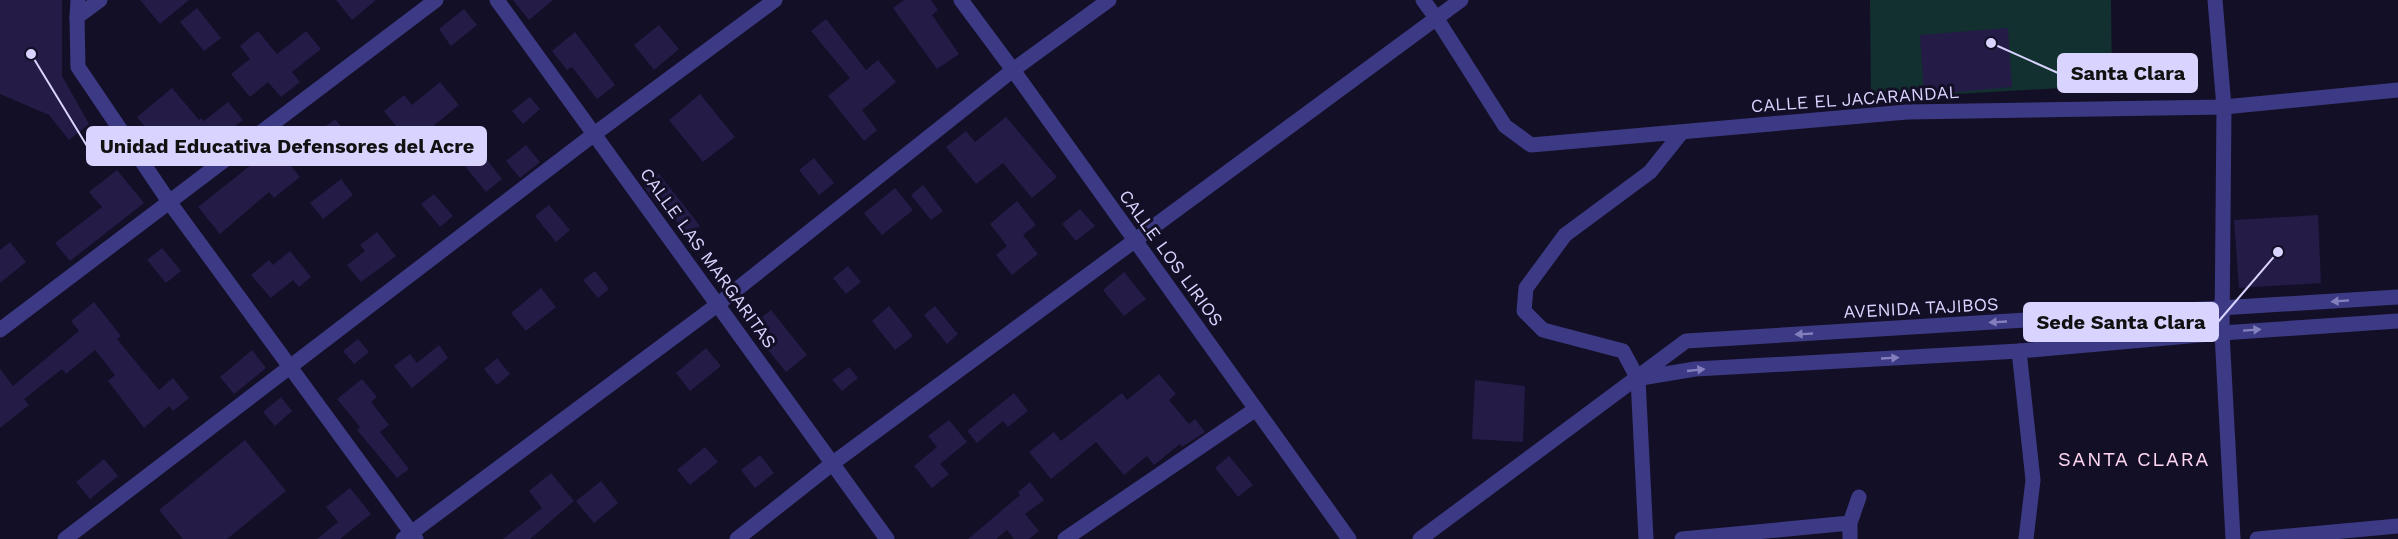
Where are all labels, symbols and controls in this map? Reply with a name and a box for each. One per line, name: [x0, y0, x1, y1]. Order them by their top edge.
callout: Santa Clara: [2058, 54, 2197, 92]
text: Santa Clara: [2071, 61, 2186, 85]
street label: CALLE EL JACARANDAL: [1750, 81, 1960, 116]
callout: Unidad Educativa Defensores del Acre: [87, 127, 486, 165]
text: Unidad Educativa Defensores del Acre: [100, 134, 474, 158]
street label: CALLE LAS MARGARITAS: [636, 164, 781, 352]
street label: CALLE LOS LIRIOS: [1115, 185, 1228, 330]
street label: AVENIDA TAJIBOS: [1843, 293, 1999, 322]
one-way arrow: [2330, 296, 2349, 306]
callout: Sede Santa Clara: [2024, 303, 2218, 341]
text: Sede Santa Clara: [2036, 310, 2206, 334]
one-way arrow: [1989, 318, 2008, 327]
one-way arrow: [2243, 326, 2262, 335]
one-way arrow: [1794, 330, 1813, 339]
one-way arrow: [1881, 354, 1900, 363]
one-way arrow: [1686, 365, 1705, 374]
district label: SANTA CLARA: [2058, 447, 2210, 471]

